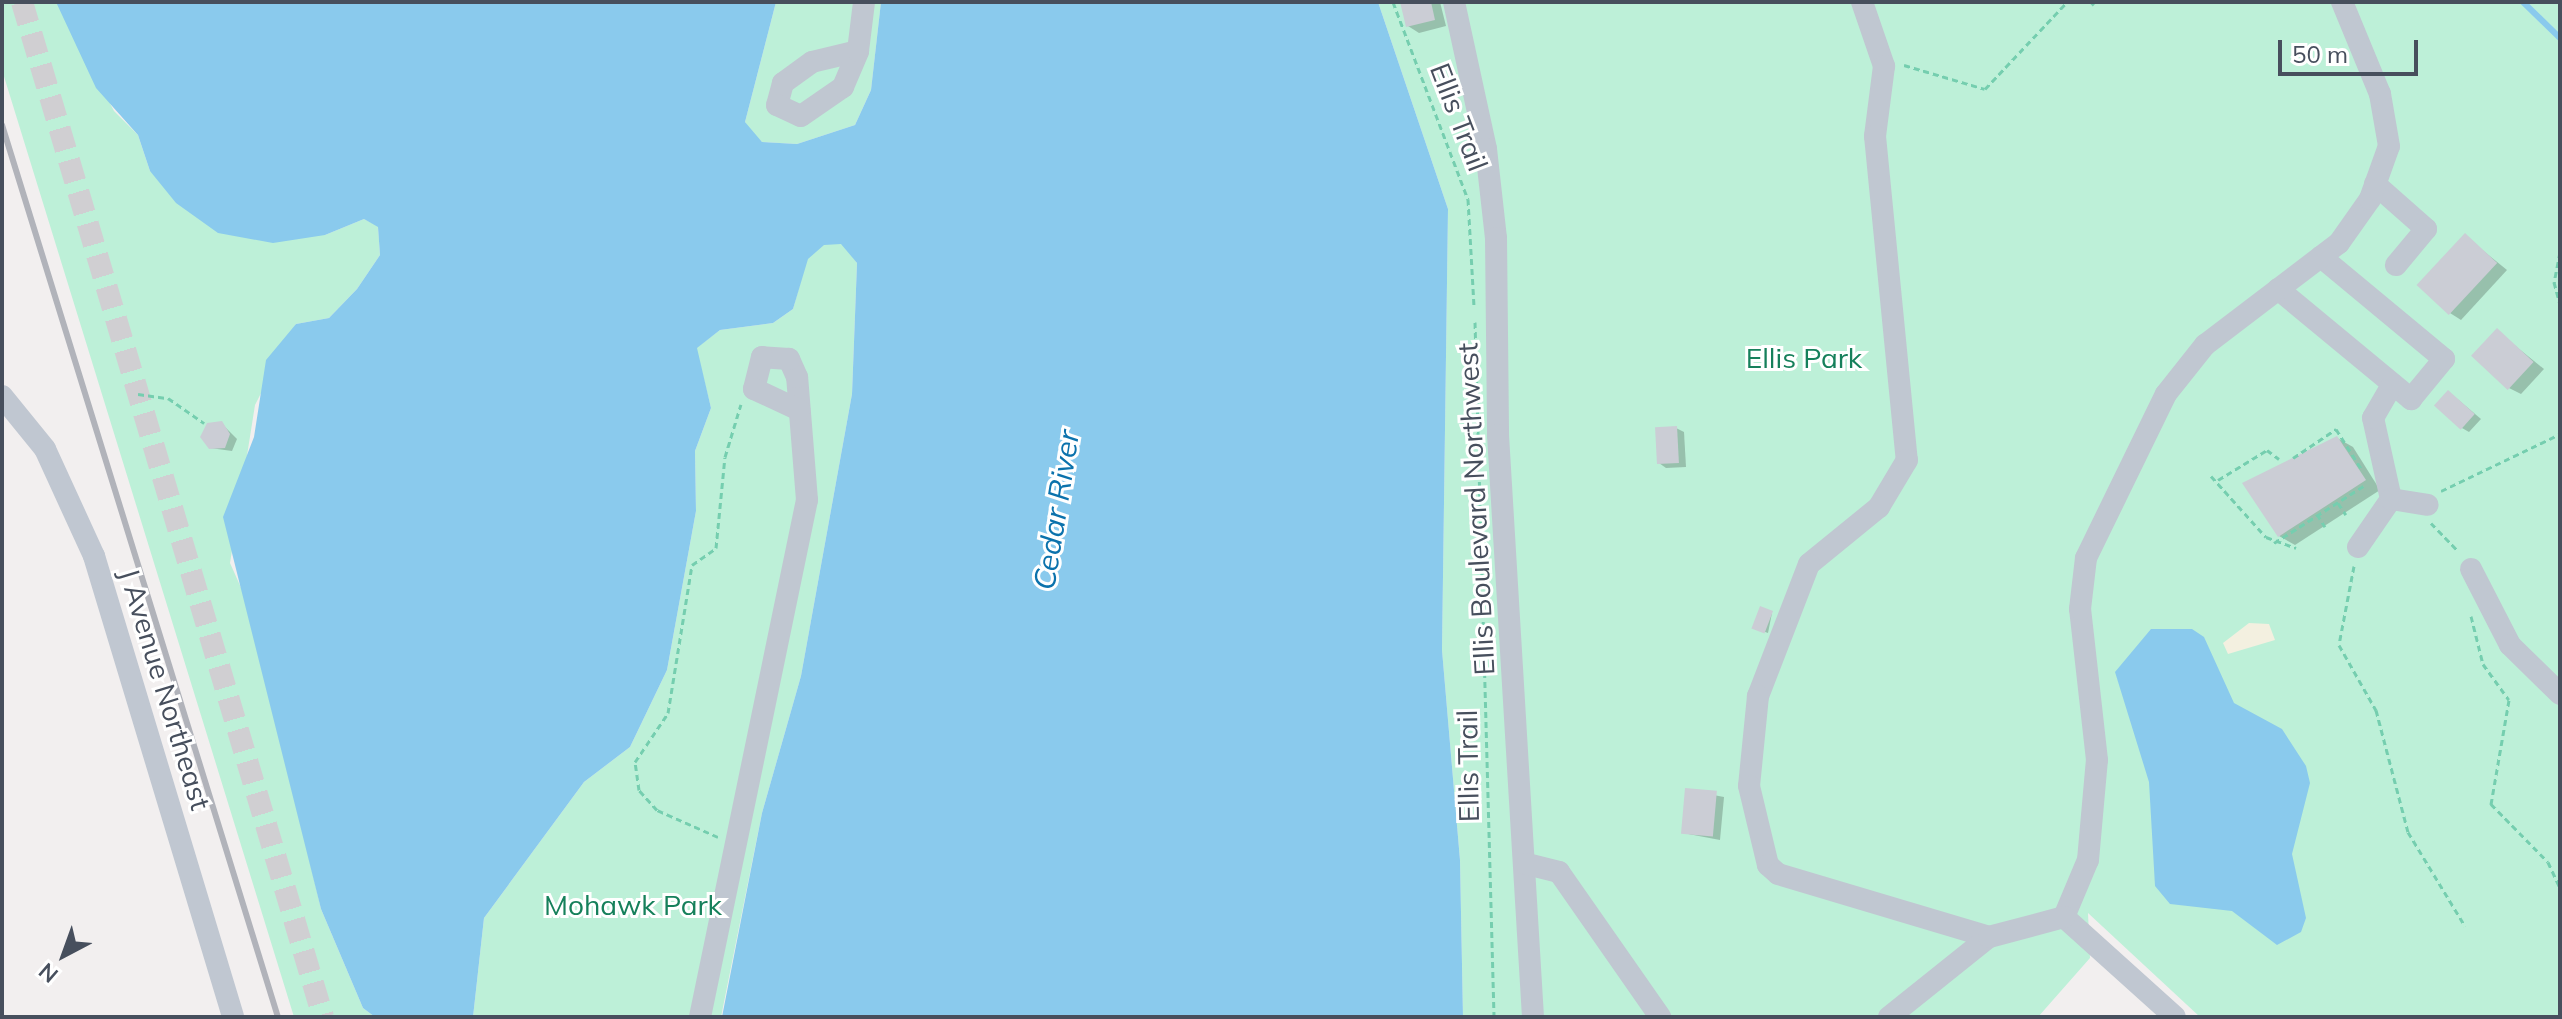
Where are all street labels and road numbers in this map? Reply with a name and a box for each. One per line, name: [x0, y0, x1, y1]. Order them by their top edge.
street label: Ellis Trail: [1423, 58, 1495, 176]
street label: Ellis Boulevard Northwest: [1451, 342, 1501, 676]
street label: J Avenue Northeast: [112, 564, 218, 814]
street label: Ellis Trail: [1450, 709, 1486, 823]

